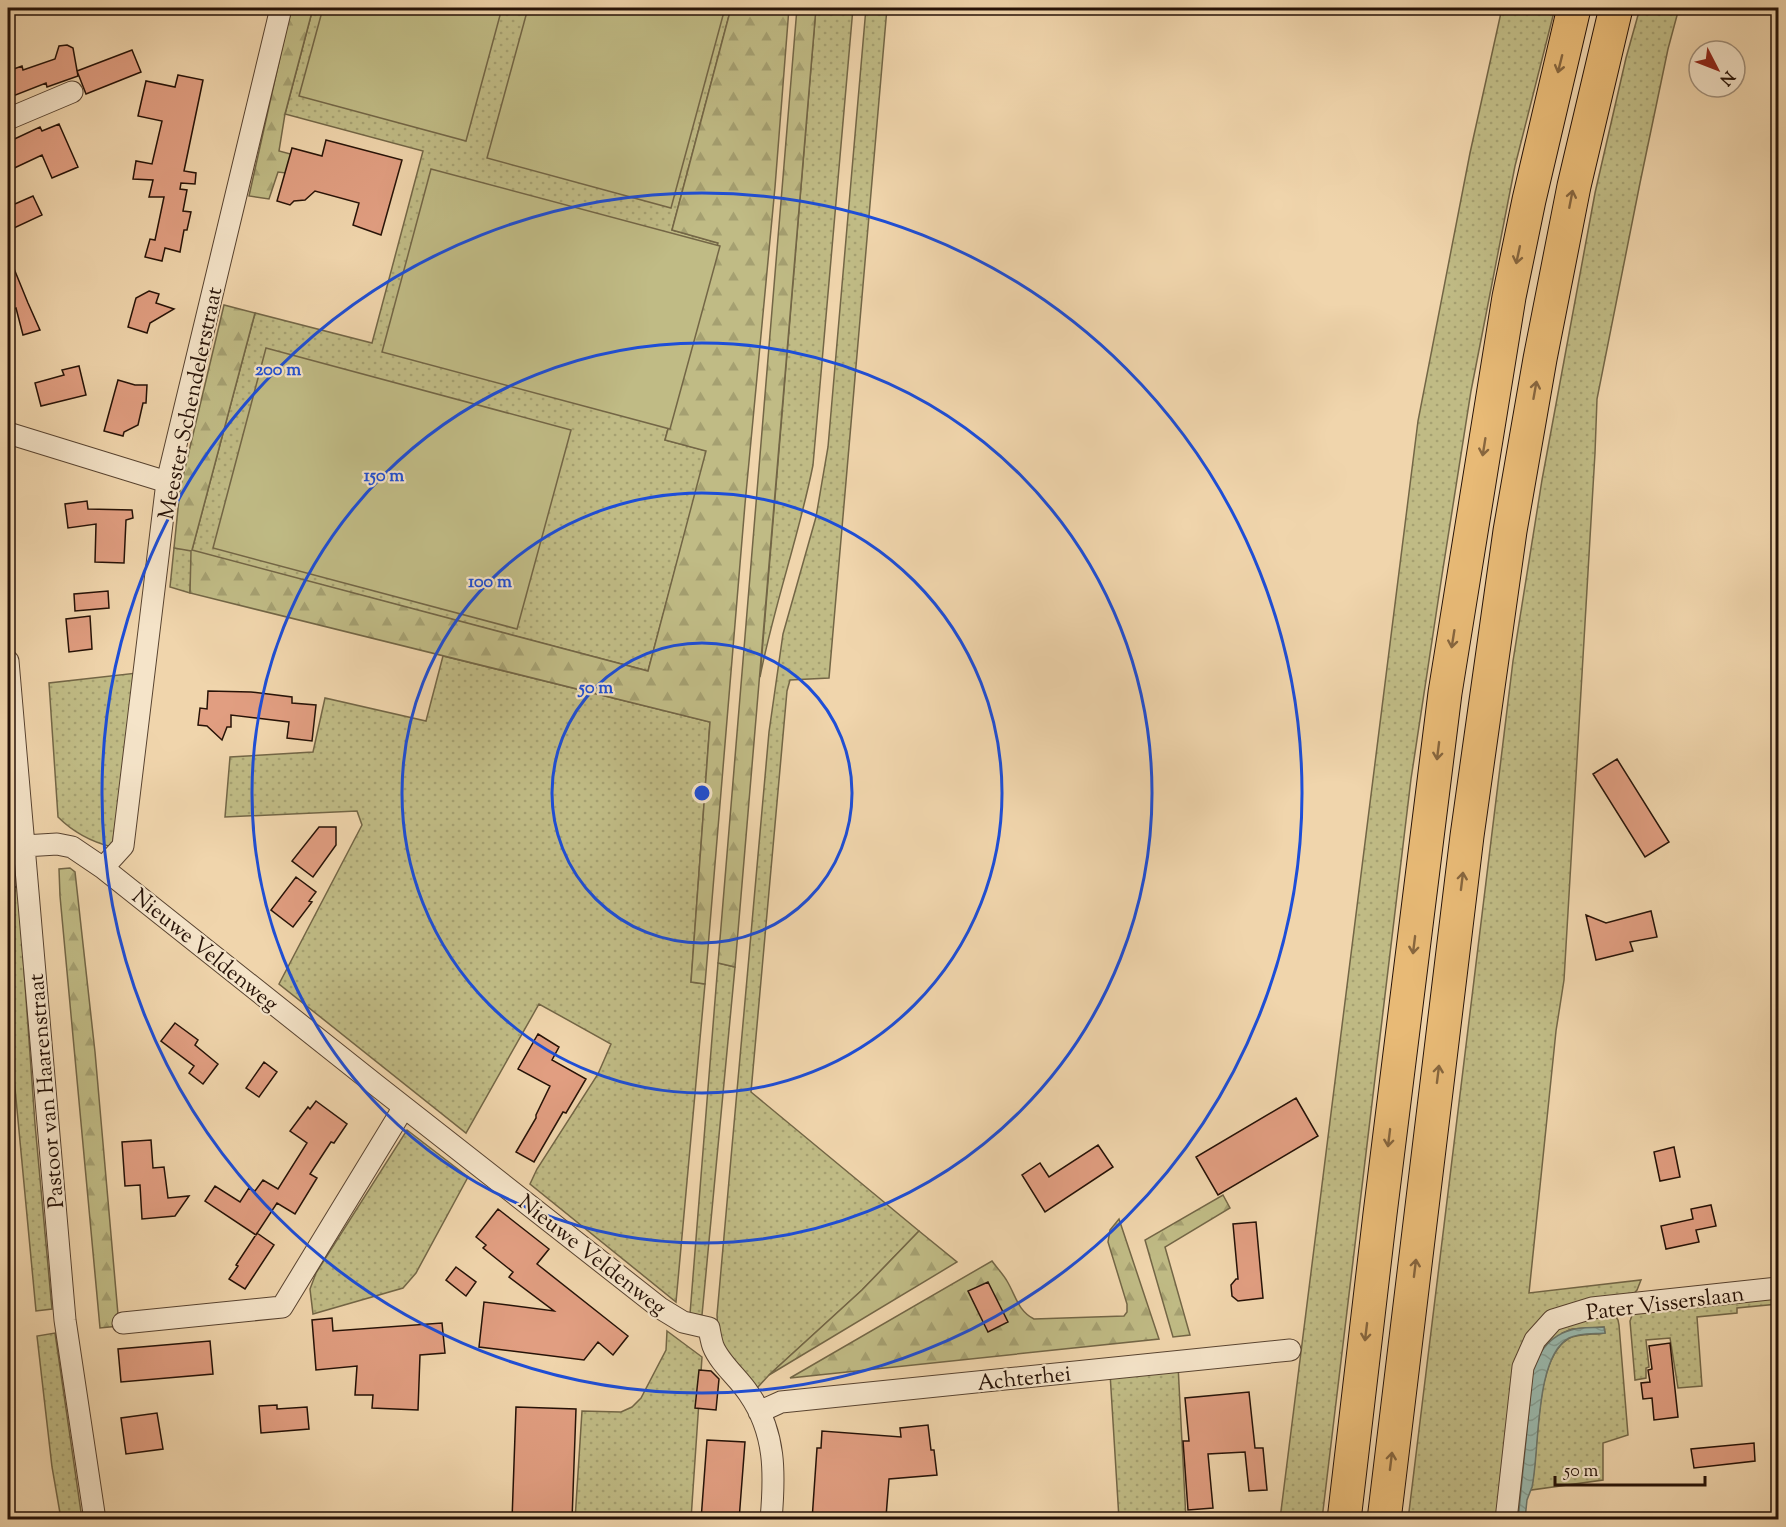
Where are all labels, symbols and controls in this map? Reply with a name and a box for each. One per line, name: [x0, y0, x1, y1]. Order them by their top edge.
north arrow: [1687, 39, 1747, 99]
one-way arrow: [1554, 55, 1566, 74]
text: N: [1713, 65, 1739, 90]
one-way arrow: [1566, 189, 1577, 209]
one-way arrow: [1512, 244, 1523, 264]
street label: Meester Schendelerstraat: [152, 284, 232, 523]
text: 200 m: [255, 358, 301, 384]
one-way arrow: [1529, 381, 1540, 401]
one-way arrow: [1479, 436, 1490, 456]
text: 150 m: [364, 464, 404, 490]
text: 100 m: [468, 570, 512, 596]
one-way arrow: [1448, 629, 1459, 649]
text: 50 m: [577, 676, 613, 702]
one-way arrow: [1432, 741, 1443, 761]
centre of rings: [692, 783, 712, 803]
one-way arrow: [1457, 871, 1468, 891]
street label: Nieuwe Veldenweg: [124, 882, 285, 1021]
one-way arrow: [1408, 934, 1419, 954]
street label: Pastoor van Haarenstraat: [22, 972, 74, 1210]
one-way arrow: [1433, 1065, 1444, 1085]
one-way arrow: [1383, 1128, 1394, 1147]
street label: Nieuwe Veldenweg: [510, 1188, 672, 1325]
one-way arrow: [1410, 1258, 1421, 1278]
street label: Pater Visserslaan: [1584, 1279, 1746, 1331]
one-way arrow: [1360, 1321, 1371, 1341]
street label: Achterhei: [976, 1359, 1073, 1401]
scale bar: [1555, 1449, 1705, 1487]
one-way arrow: [1386, 1452, 1397, 1472]
text: 50 m: [1563, 1459, 1599, 1485]

